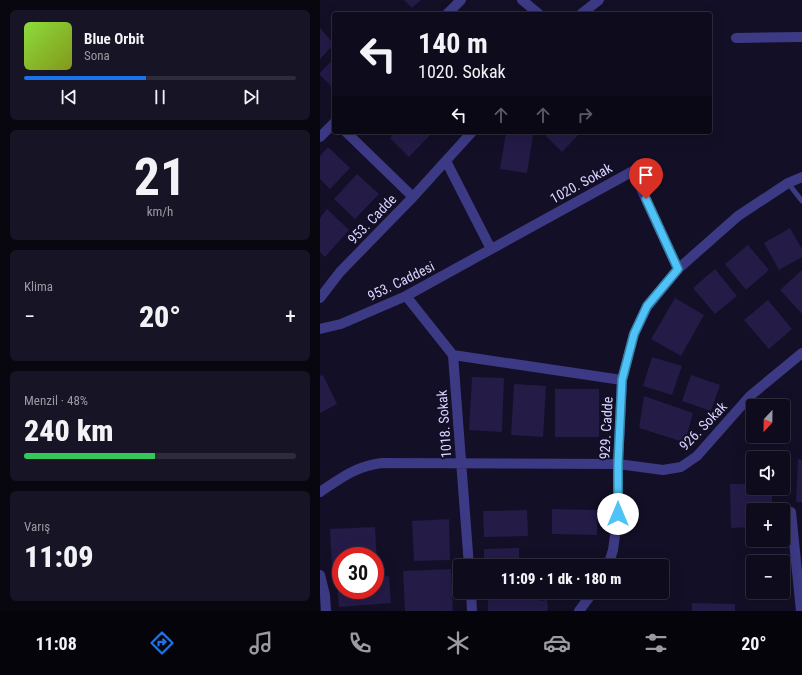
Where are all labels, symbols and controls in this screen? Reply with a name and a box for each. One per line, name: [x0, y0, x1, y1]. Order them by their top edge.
text: 140 m: [418, 27, 488, 60]
icon: left: [352, 28, 404, 80]
text: Blue Orbit: [84, 30, 144, 48]
text: Sona: [84, 48, 110, 63]
text: 1020. Sokak: [418, 61, 506, 82]
icon: previous: [58, 86, 80, 108]
icon: pause: [149, 86, 171, 108]
icon: next: [240, 86, 262, 108]
icon: left: [448, 104, 470, 126]
icon: ahead: [490, 104, 512, 126]
icon: ahead: [532, 104, 554, 126]
icon: right: [574, 104, 596, 126]
text: 21: [134, 147, 186, 208]
pin: [629, 158, 663, 199]
street label: 1020. Sokak: [547, 159, 615, 207]
icon: arrive: [635, 164, 657, 186]
street label: 953. Cadde: [344, 191, 400, 247]
text: km/h: [147, 204, 173, 219]
street label: 953. Caddesi: [365, 258, 437, 304]
text: Klima: [24, 279, 53, 294]
text: 20°: [139, 299, 181, 334]
text: −: [24, 304, 35, 329]
text: +: [285, 304, 296, 329]
street label: 1018. Sokak: [434, 389, 454, 459]
text: Menzil · 48%: [24, 393, 88, 408]
street label: 929. Cadde: [596, 396, 616, 460]
street label: 926. Sokak: [676, 398, 731, 454]
north arrow: [746, 399, 790, 443]
map controls: [746, 399, 790, 599]
text: 240 km: [24, 413, 113, 448]
button: sound: [746, 451, 790, 495]
position arrow: [597, 493, 639, 535]
button: +: [746, 503, 790, 547]
text: Varış: [24, 519, 50, 534]
text: 11:09: [24, 539, 93, 574]
speed limit sign: 30: [332, 547, 384, 599]
button: −: [746, 555, 790, 599]
text: 11:09 · 1 dk · 180 m: [501, 570, 621, 588]
icon: directions: [148, 629, 176, 657]
icon: music: [247, 629, 275, 657]
icon: phone: [346, 629, 374, 657]
icon: climate: [444, 629, 472, 657]
icon: car: [543, 629, 571, 657]
icon: filters: [642, 629, 670, 657]
text: 11:08: [35, 633, 77, 654]
text: 20°: [741, 633, 766, 654]

